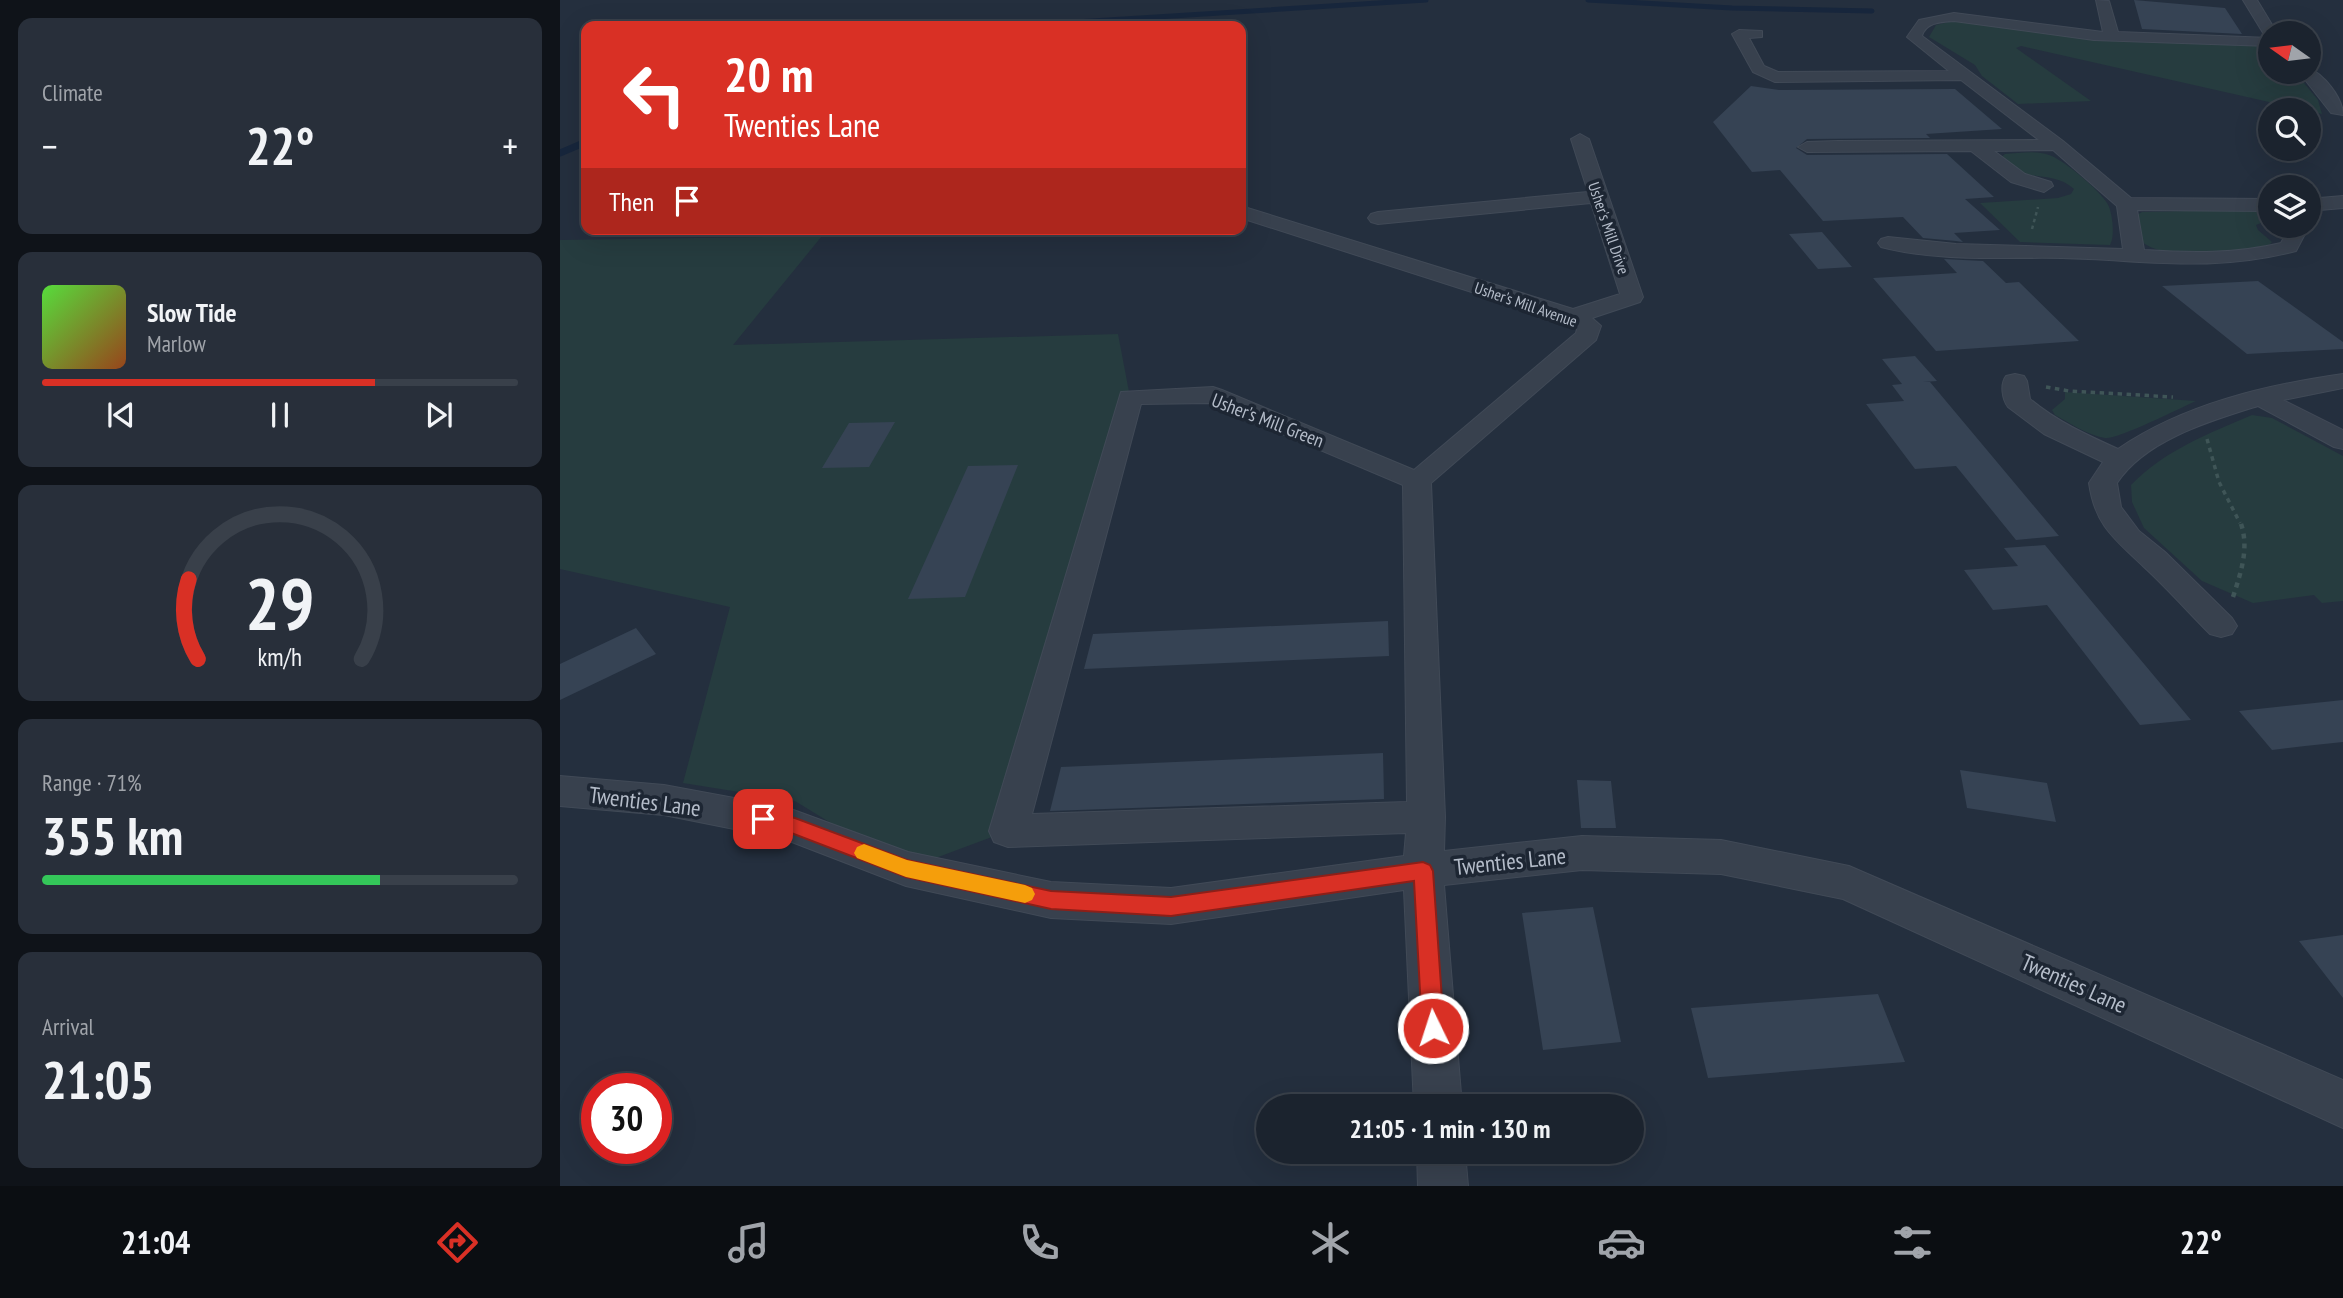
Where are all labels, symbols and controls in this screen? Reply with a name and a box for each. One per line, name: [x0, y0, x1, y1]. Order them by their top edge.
north arrow: [2258, 21, 2320, 84]
map controls: [2258, 21, 2321, 238]
text: 20 m: [724, 42, 813, 106]
icon: left: [609, 49, 700, 140]
text: Climate: [42, 78, 103, 107]
button: search: [2258, 98, 2321, 161]
text: Twenties Lane: [724, 104, 880, 146]
text: 22°: [246, 112, 314, 179]
text: −: [42, 121, 58, 170]
text: +: [502, 121, 518, 170]
button: layers: [2258, 175, 2321, 238]
street label: Usher's Mill Drive: [1584, 179, 1634, 277]
icon: arrive: [668, 182, 706, 220]
text: Then: [609, 185, 654, 218]
street label: Usher's Mill Avenue: [1472, 277, 1580, 331]
text: Slow Tide: [147, 296, 237, 329]
text: Marlow: [147, 329, 206, 358]
street label: Usher's Mill Green: [1209, 388, 1327, 452]
icon: previous: [102, 396, 140, 434]
icon: pause: [261, 396, 299, 434]
icon: next: [420, 396, 458, 434]
text: 29: [245, 555, 315, 649]
text: km/h: [258, 641, 302, 673]
text: Range · 71%: [42, 768, 142, 797]
street label: Twenties Lane: [587, 780, 703, 822]
pin: [733, 789, 793, 849]
icon: arrive: [744, 800, 782, 838]
text: 355 km: [42, 802, 183, 869]
street label: Twenties Lane: [1453, 841, 1567, 881]
street label: Twenties Lane: [2017, 947, 2131, 1019]
position arrow: [1396, 991, 1470, 1065]
text: Arrival: [42, 1012, 94, 1041]
text: 21:05: [42, 1046, 154, 1113]
speed limit sign: 30: [581, 1073, 672, 1164]
text: 21:05 · 1 min · 130 m: [1350, 1112, 1550, 1145]
icon: directions: [433, 1218, 482, 1267]
icon: music: [724, 1218, 773, 1267]
icon: phone: [1015, 1218, 1064, 1267]
icon: climate: [1306, 1218, 1355, 1267]
icon: car: [1597, 1218, 1646, 1267]
icon: filters: [1888, 1218, 1937, 1267]
text: 21:04: [121, 1221, 190, 1263]
text: 22°: [2180, 1221, 2222, 1263]

